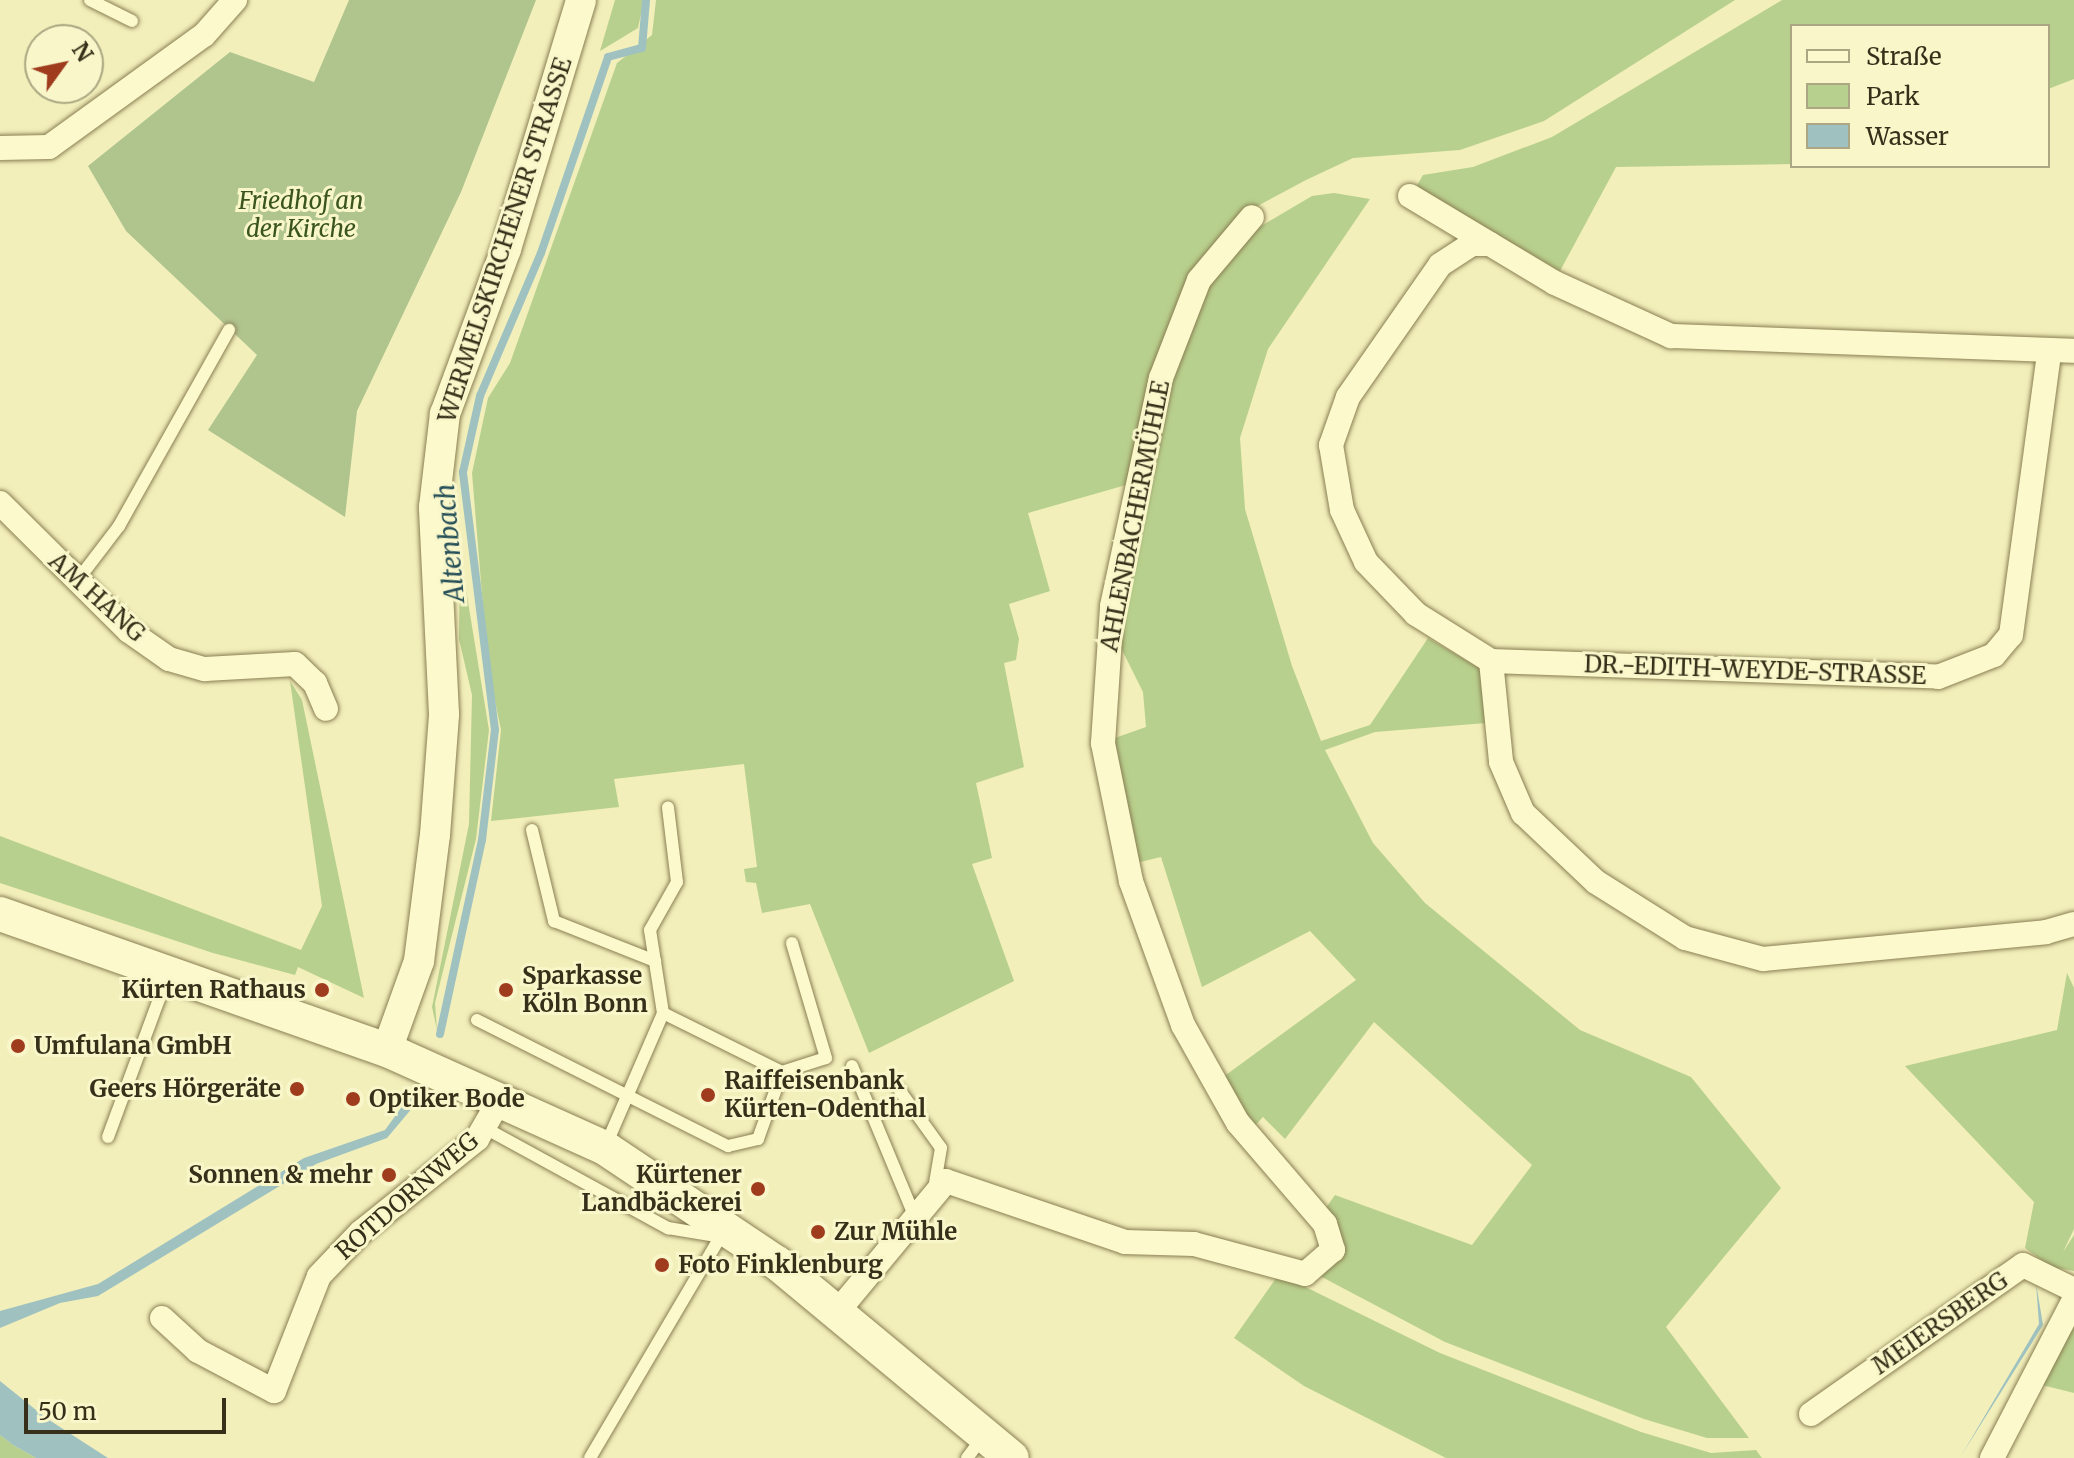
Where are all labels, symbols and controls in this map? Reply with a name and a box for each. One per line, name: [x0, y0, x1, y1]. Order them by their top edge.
north arrow: [24, 24, 104, 104]
legend: [1790, 24, 2050, 168]
text: N: [66, 37, 99, 67]
text: Straße: [1866, 41, 1941, 72]
street label: WERMELSKIRCHENER STRASSE: [432, 54, 578, 426]
text: Park: [1866, 81, 1919, 112]
text: Wasser: [1866, 121, 1949, 152]
park label: Friedhof an der Kirche: [238, 187, 364, 243]
street label: AHLENBACHERMÜHLE: [1095, 378, 1175, 654]
water label: Altenbach: [429, 482, 471, 604]
street label: AM HANG: [43, 546, 151, 648]
street label: DR.-EDITH-WEYDE-STRASSE: [1583, 650, 1927, 690]
place label: Sparkasse Köln Bonn: [522, 962, 648, 1018]
place label: Kürten Rathaus: [121, 976, 306, 1004]
marker: Kürten Rathaus: [313, 981, 331, 999]
marker: Sparkasse Köln Bonn: [497, 981, 515, 999]
place label: Umfulana GmbH: [34, 1032, 232, 1060]
marker: Umfulana GmbH: [9, 1037, 27, 1055]
place label: Raiffeisenbank Kürten-Odenthal: [724, 1067, 926, 1123]
place label: Geers Hörgeräte: [89, 1075, 281, 1103]
marker: Geers Hörgeräte: [288, 1080, 306, 1098]
place label: Optiker Bode: [369, 1085, 525, 1113]
marker: Raiffeisenbank Kürten-Odenthal: [699, 1086, 717, 1104]
marker: Optiker Bode: [344, 1090, 362, 1108]
street label: ROTDORNWEG: [330, 1126, 484, 1266]
place label: Sonnen & mehr: [188, 1161, 373, 1189]
place label: Kürtener Landbäckerei: [581, 1161, 742, 1217]
marker: Sonnen & mehr: [380, 1166, 398, 1184]
marker: Kürtener Landbäckerei: [749, 1180, 767, 1198]
place label: Zur Mühle: [834, 1218, 957, 1246]
marker: Zur Mühle: [809, 1223, 827, 1241]
place label: Foto Finklenburg: [678, 1251, 883, 1279]
marker: Foto Finklenburg: [653, 1256, 671, 1274]
street label: MEIERSBERG: [1867, 1266, 2013, 1380]
scale bar: [28, 1382, 230, 1432]
text: 50 m: [38, 1396, 97, 1427]

